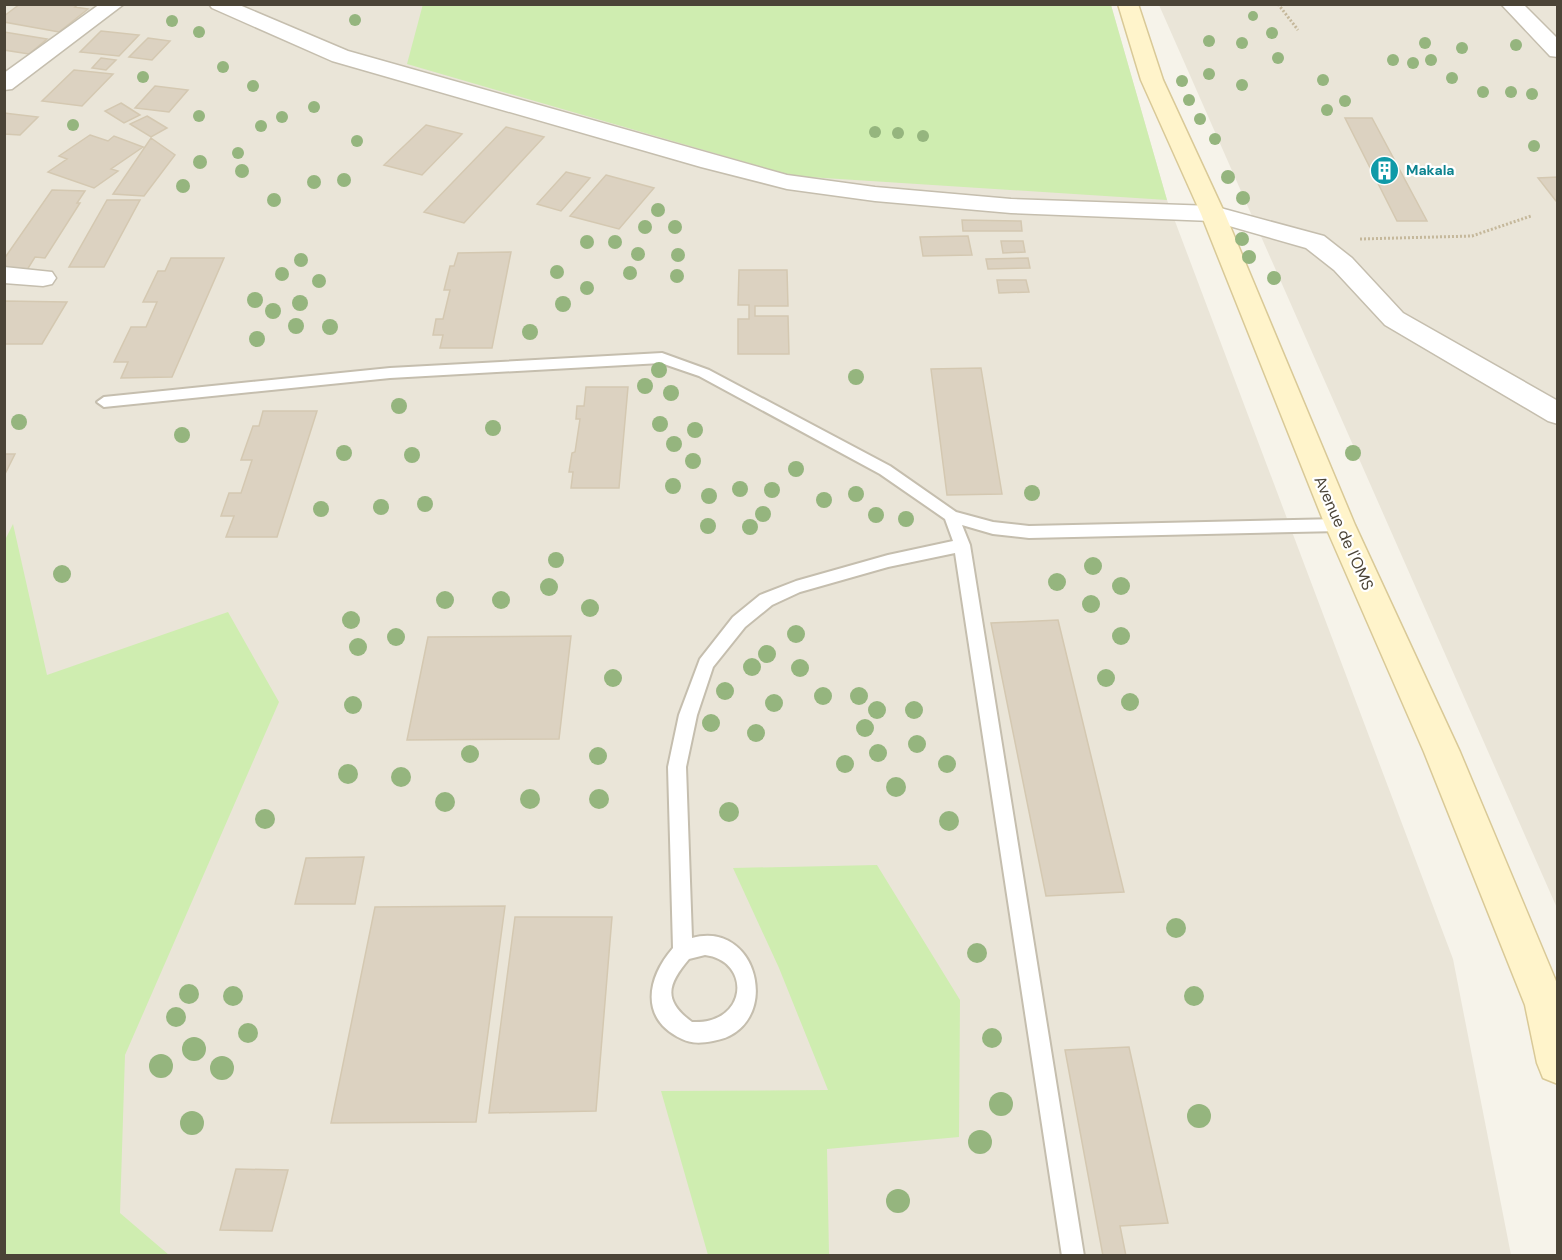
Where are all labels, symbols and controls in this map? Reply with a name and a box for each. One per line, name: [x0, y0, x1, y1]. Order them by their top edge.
building icon: Makala: [1369, 154, 1401, 186]
place label: Makala: [1406, 161, 1455, 179]
street label: Avenue de l'OMS: [1309, 472, 1379, 594]

